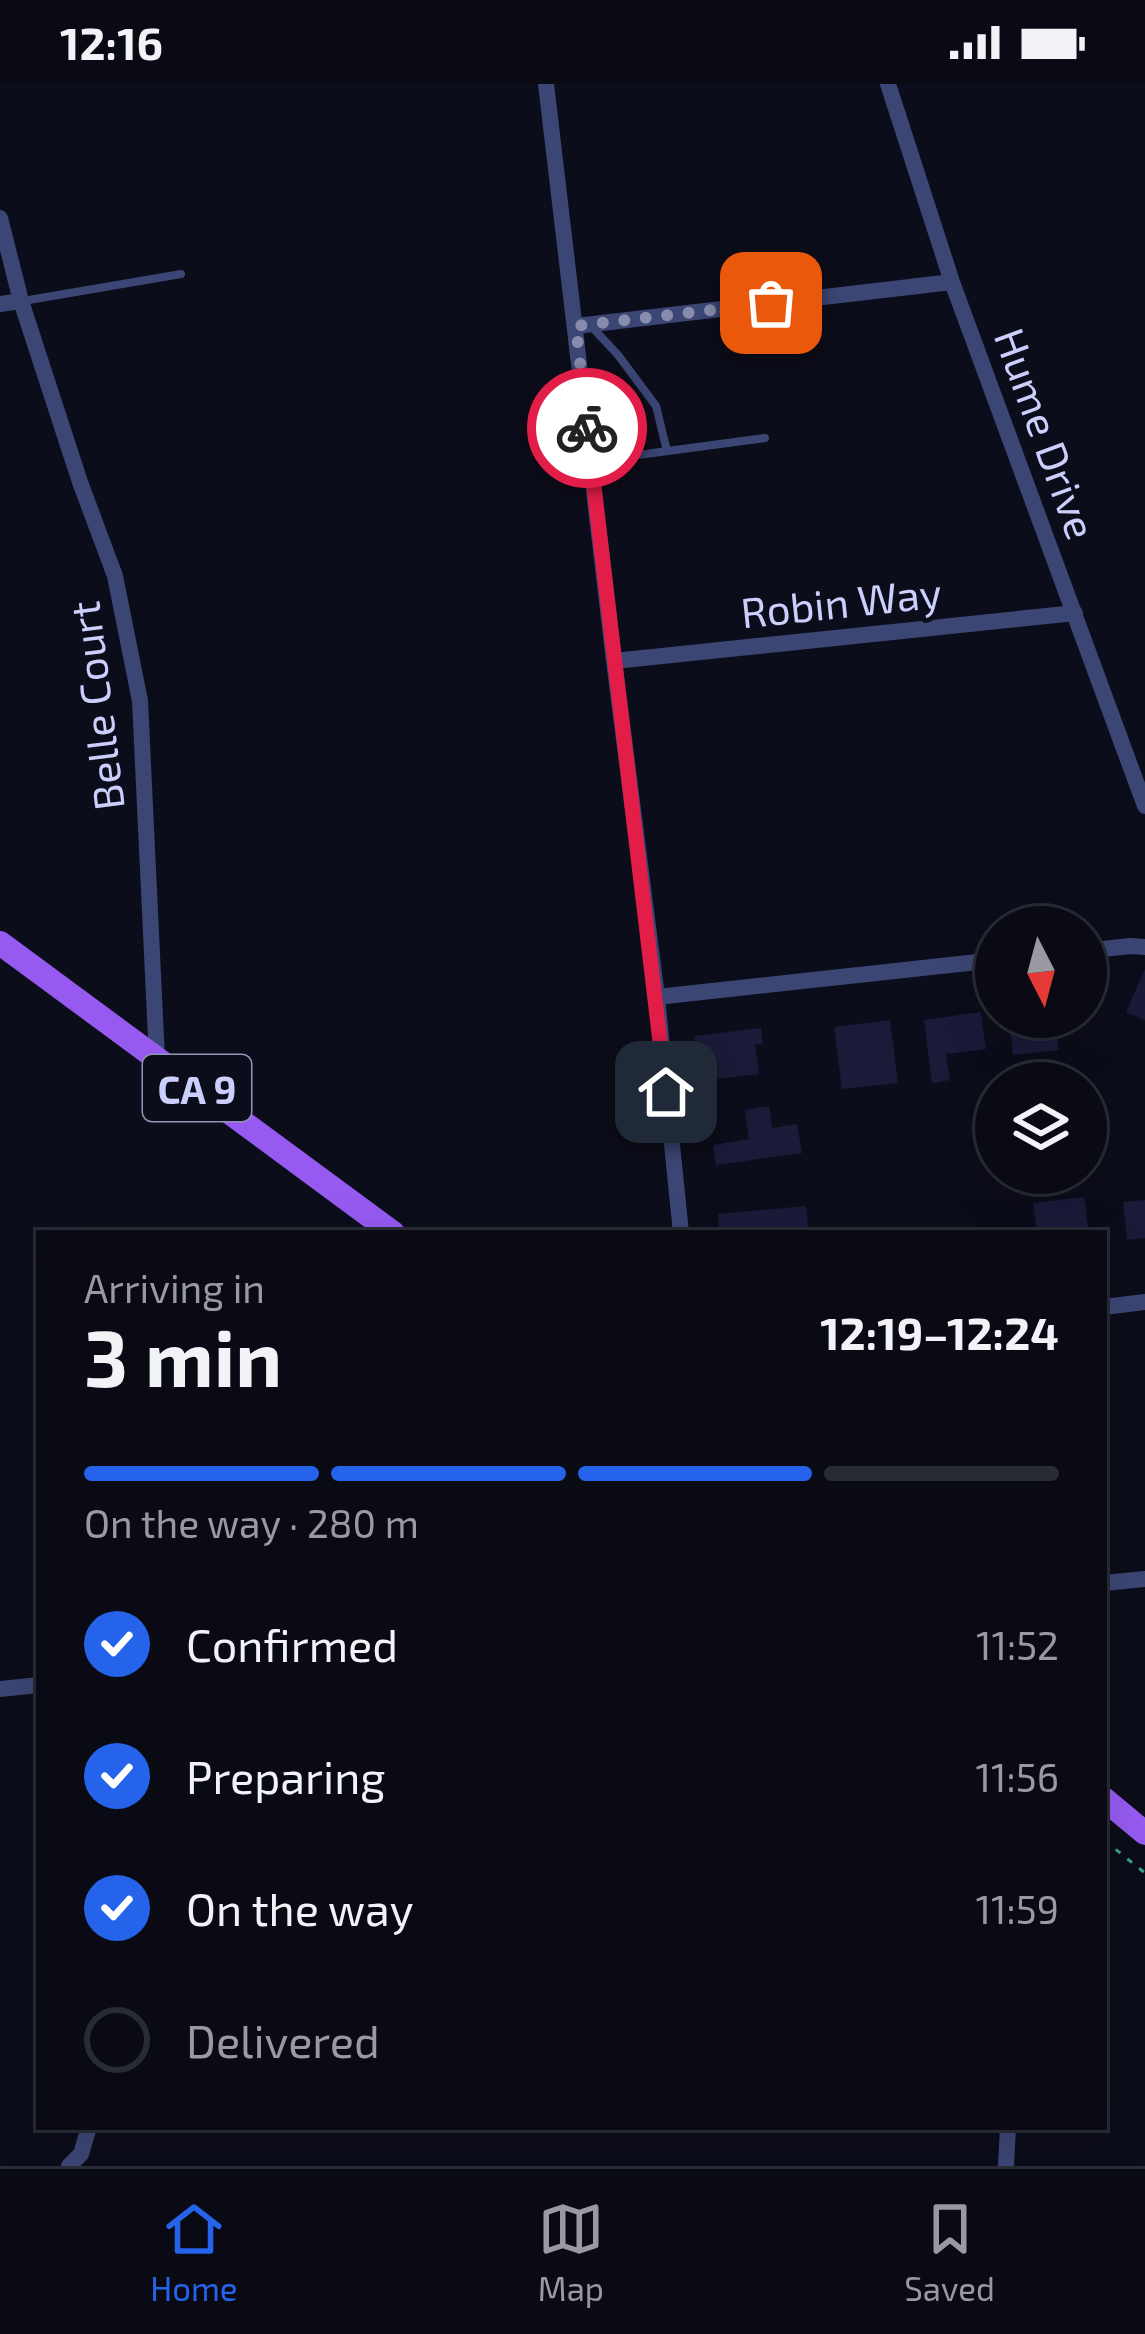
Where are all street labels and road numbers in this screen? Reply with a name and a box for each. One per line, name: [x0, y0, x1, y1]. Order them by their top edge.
street label: Hume Drive: [986, 321, 1108, 545]
street label: Robin Way: [738, 566, 944, 636]
street label: Belle Court: [57, 599, 133, 813]
road number: CA 9: [143, 1055, 251, 1121]

